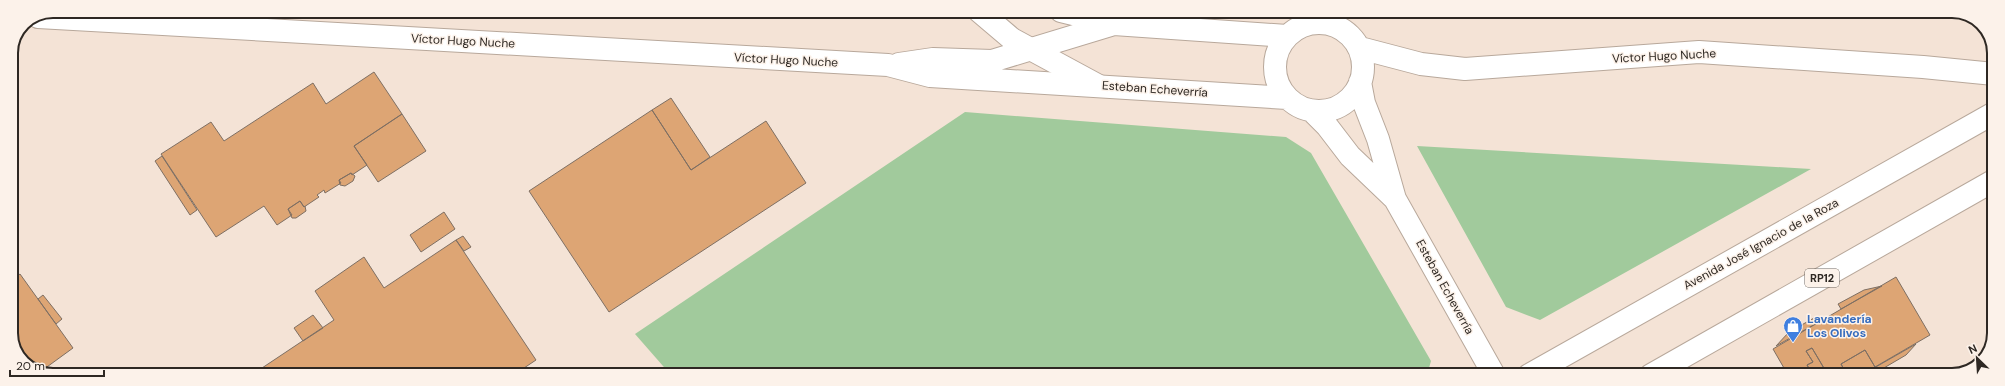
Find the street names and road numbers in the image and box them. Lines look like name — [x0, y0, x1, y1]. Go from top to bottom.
street label: Víctor Hugo Nuche — [411, 30, 516, 52]
street label: Víctor Hugo Nuche — [1612, 45, 1717, 67]
street label: Víctor Hugo Nuche — [734, 49, 839, 71]
street label: Esteban Echeverría — [1102, 77, 1208, 101]
street label: Avenida José Ignacio de la Roza — [1681, 195, 1841, 293]
street label: Esteban Echeverría — [1412, 237, 1478, 337]
road number: RP12 — [1805, 269, 1839, 287]

